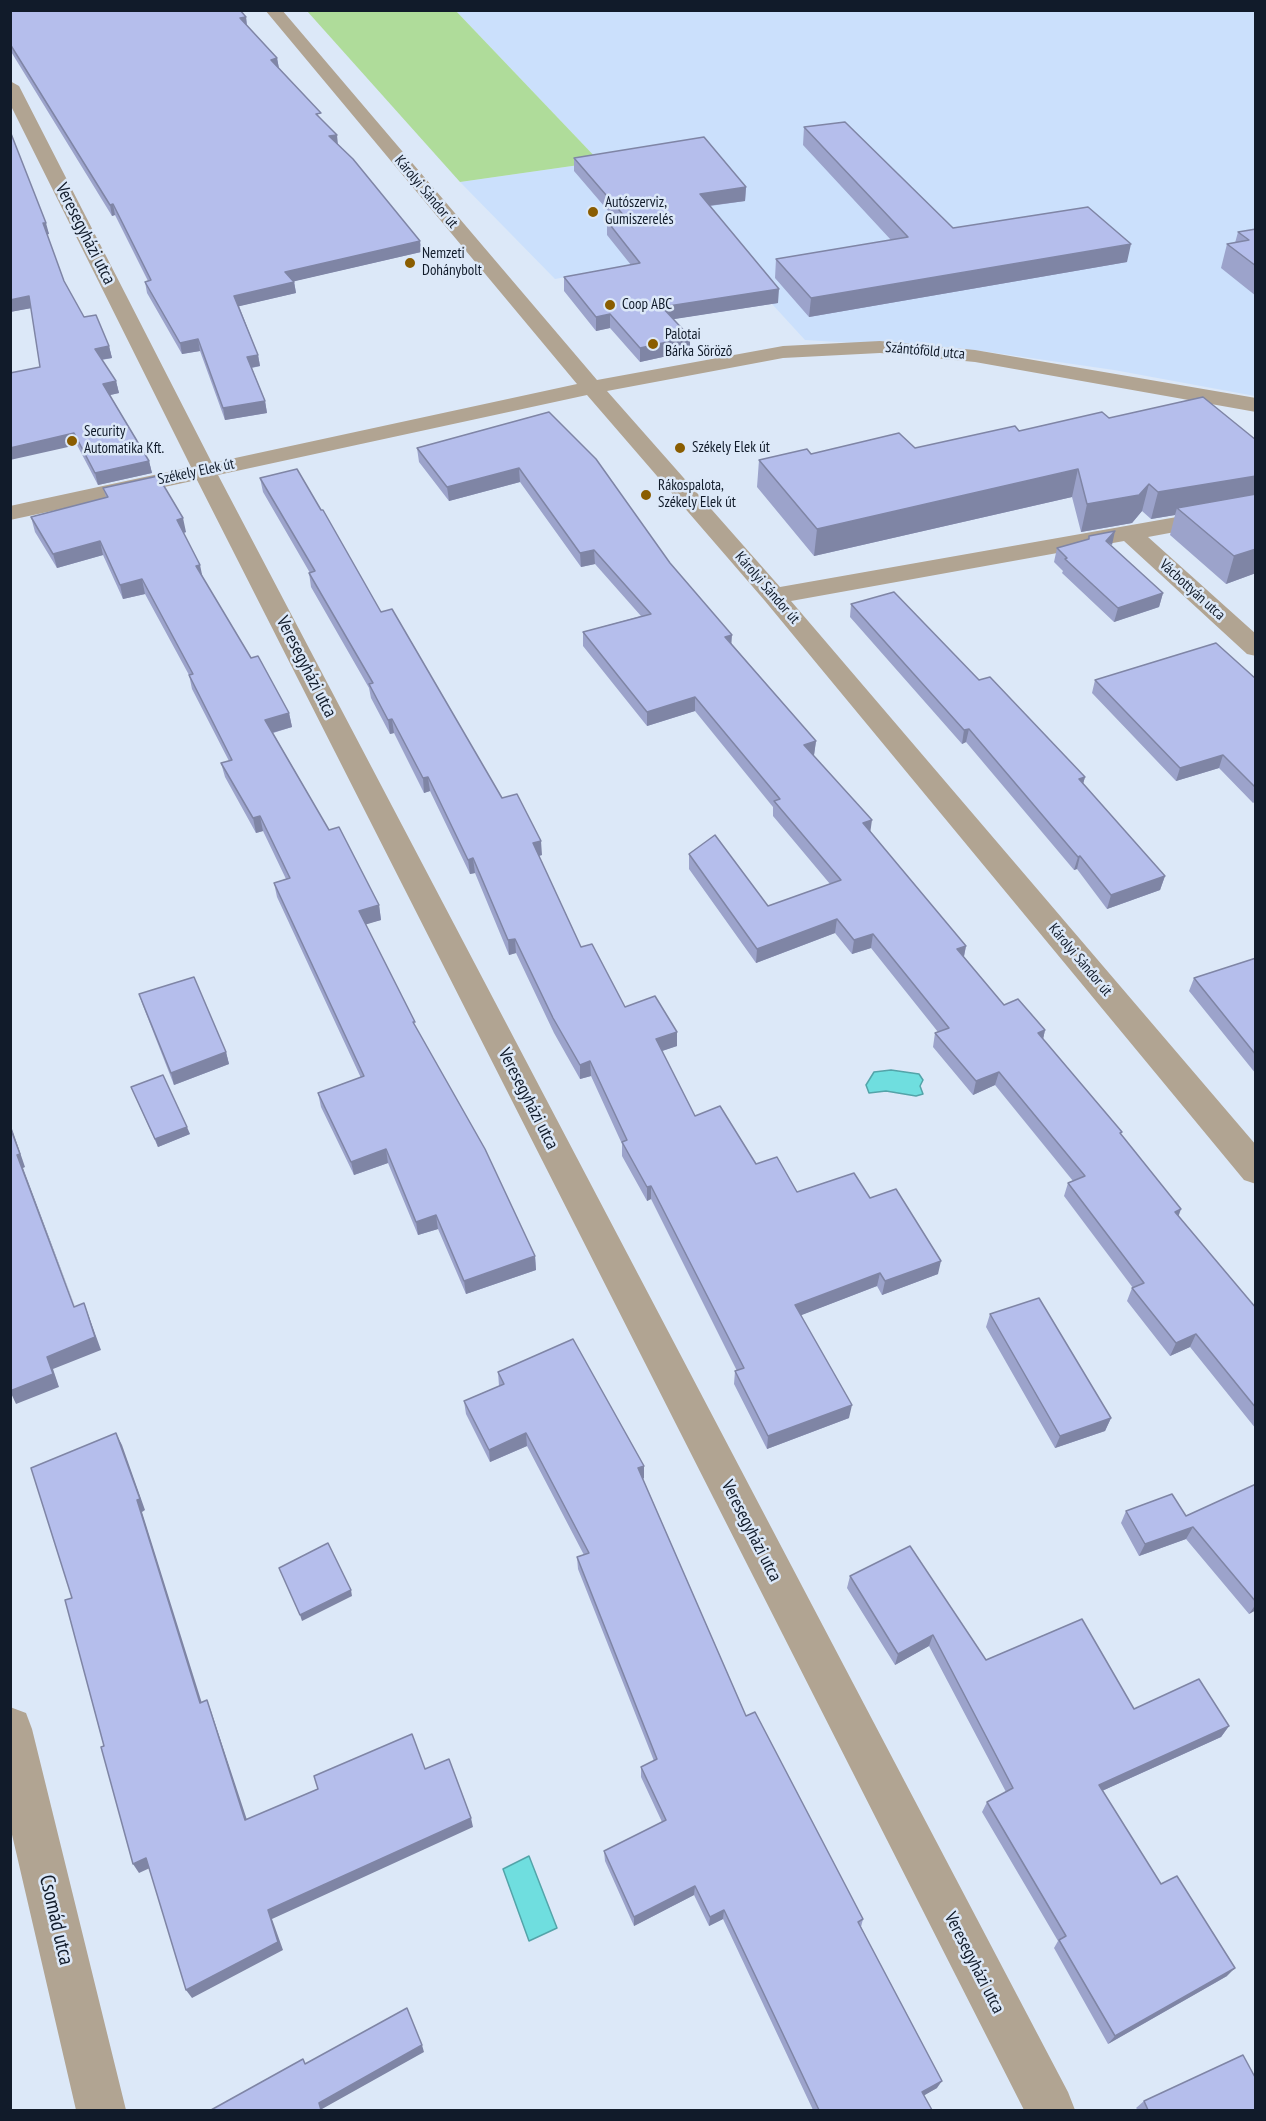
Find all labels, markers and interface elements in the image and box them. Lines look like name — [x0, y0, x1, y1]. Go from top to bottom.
street label: Károlyi Sándor út — [390, 152, 462, 232]
street label: Veresegyházi utca — [50, 180, 120, 288]
place label: Autószerviz, Gumiszerelés — [605, 194, 673, 229]
marker: Autószerviz, Gumiszerelés — [586, 205, 600, 219]
place label: Nemzeti Dohánybolt — [422, 245, 482, 280]
marker: Nemzeti Dohánybolt — [403, 256, 417, 270]
place label: Coop ABC — [622, 296, 672, 314]
marker: Coop ABC — [603, 298, 617, 312]
place label: Palotai Bárka Söröző — [665, 326, 732, 361]
marker: Palotai Bárka Söröző — [646, 337, 660, 351]
street label: Szántóföld utca — [884, 339, 966, 363]
place label: Security Automatika Kft. — [84, 423, 164, 458]
marker: Security Automatika Kft. — [65, 434, 79, 448]
place label: Székely Elek út — [692, 439, 770, 457]
marker: Székely Elek út — [673, 441, 687, 455]
street label: Székely Elek út — [156, 455, 236, 489]
place label: Rákospalota, Székely Elek út — [658, 477, 736, 512]
marker: Rákospalota, Székely Elek út — [639, 488, 653, 502]
street label: Károlyi Sándor út — [731, 548, 803, 628]
street label: Vácbottyán utca — [1155, 556, 1229, 624]
street label: Veresegyházi utca — [271, 613, 341, 721]
street label: Károlyi Sándor út — [1044, 920, 1116, 1000]
street label: Veresegyházi utca — [493, 1045, 563, 1153]
street label: Veresegyházi utca — [716, 1477, 786, 1585]
street label: Csomád utca — [33, 1872, 79, 1968]
street label: Veresegyházi utca — [939, 1909, 1009, 2017]

